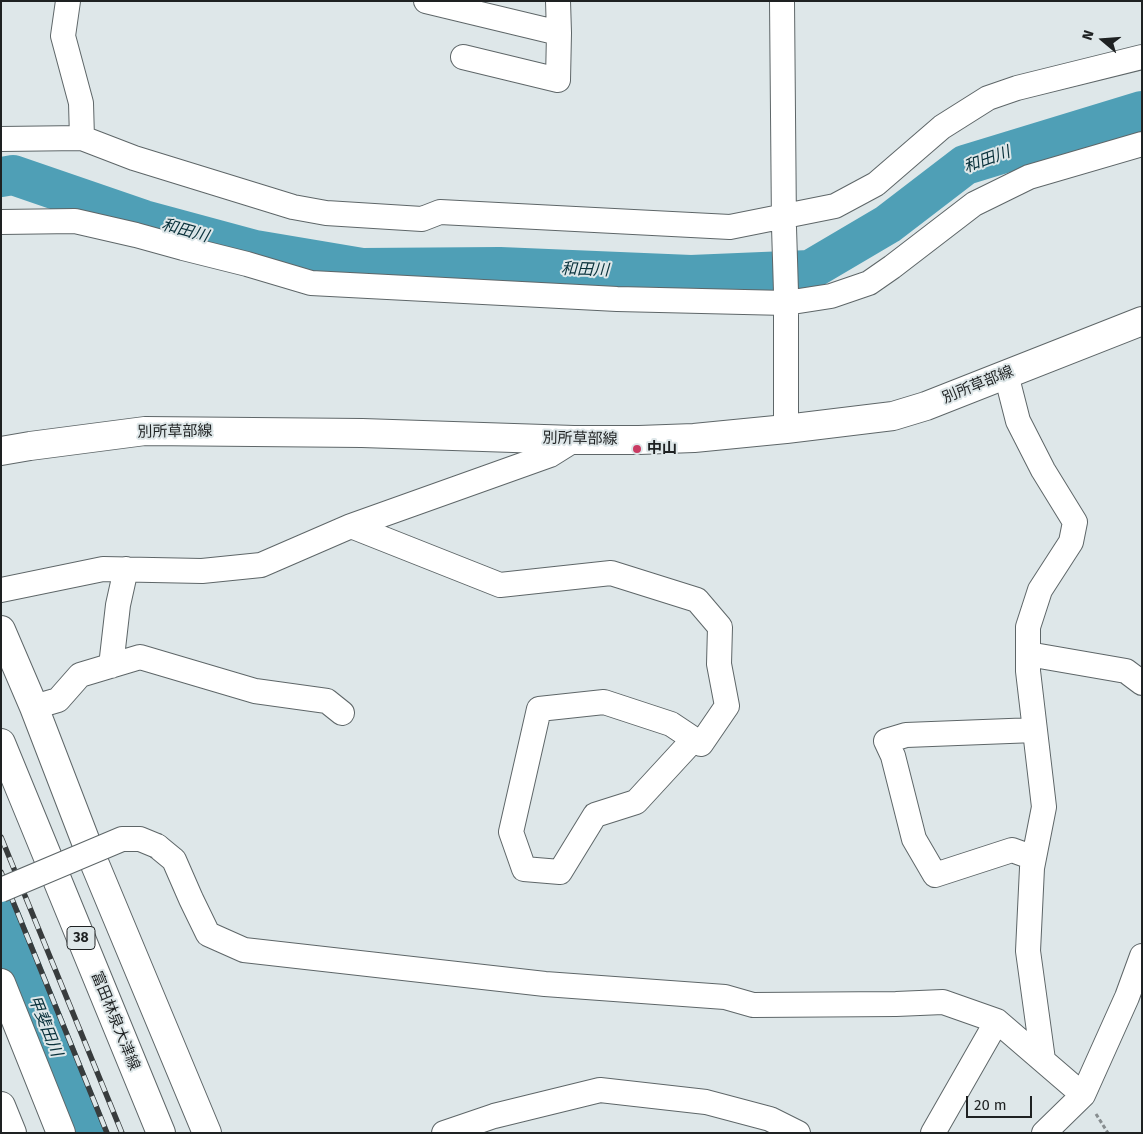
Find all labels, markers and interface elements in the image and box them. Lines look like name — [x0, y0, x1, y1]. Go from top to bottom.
north arrow — [1078, 15, 1128, 65]
text: N — [1079, 28, 1098, 42]
water label: 和田川 — [961, 143, 1013, 177]
water label: 和田川 — [159, 216, 211, 246]
water label: 和田川 — [561, 260, 609, 280]
street label: 別所草部線 — [940, 363, 1016, 407]
street label: 別所草部線 — [137, 422, 213, 442]
street label: 別所草部線 — [542, 429, 618, 449]
place label: 中山 — [647, 440, 677, 458]
marker: 中山 — [631, 443, 643, 455]
road number: 38 — [67, 926, 95, 950]
street label: 富田林泉大津線 — [87, 969, 143, 1073]
water label: 甲斐田川 — [24, 993, 66, 1059]
scale bar — [968, 1086, 1034, 1118]
text: 20 m — [974, 1096, 1007, 1114]

